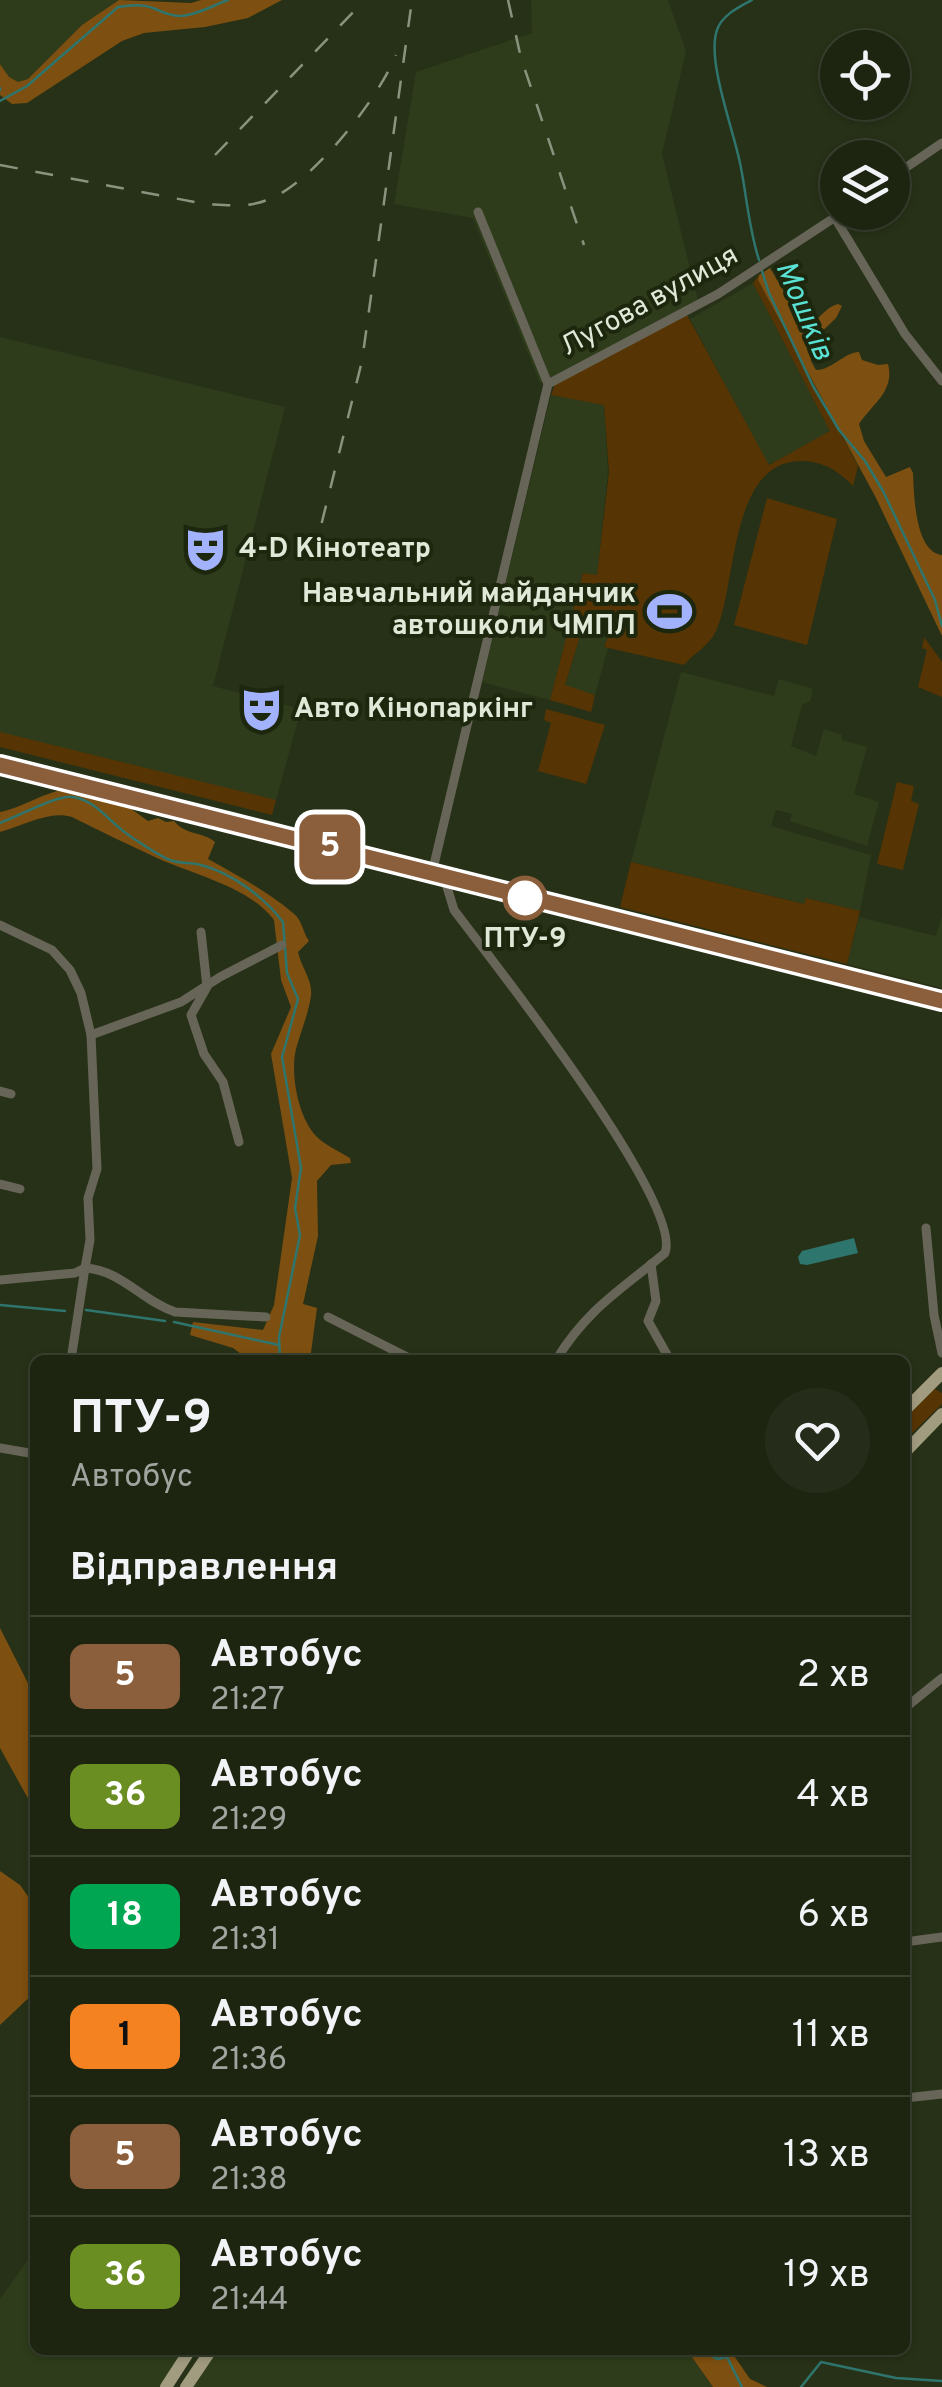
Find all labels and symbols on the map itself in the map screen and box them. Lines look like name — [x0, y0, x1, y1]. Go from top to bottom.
street label: Лугова вулиця — [555, 238, 745, 366]
water label: Мошків — [766, 256, 841, 367]
theatre icon: 4-D Кінотеатр — [182, 526, 230, 574]
place label: 4-D Кінотеатр — [239, 532, 431, 568]
place label: Навчальний майданчик автошколи ЧМПЛ — [302, 577, 636, 645]
sports icon: Навчальний майданчик автошколи ЧМПЛ — [645, 587, 693, 635]
theatre icon: Авто Кінопаркінг — [237, 686, 285, 734]
place label: Авто Кінопаркінг — [294, 692, 533, 728]
line badge: 5 — [298, 814, 362, 880]
marker: ПТУ-9 — [504, 877, 546, 919]
place label: ПТУ-9 — [484, 922, 566, 958]

